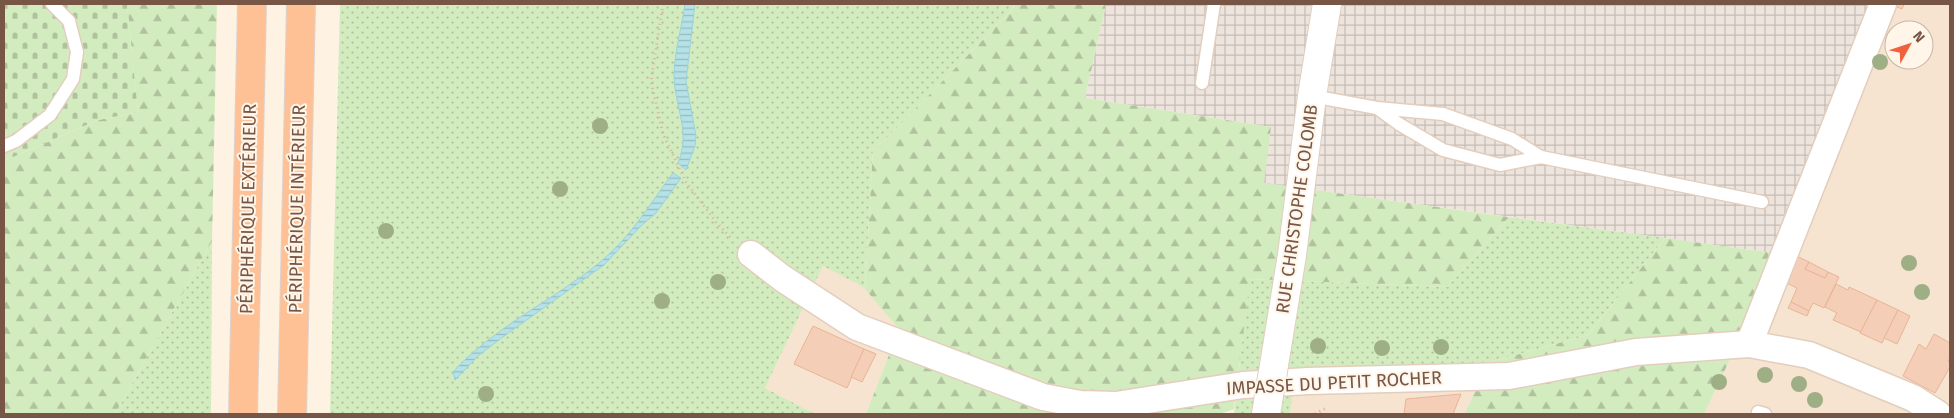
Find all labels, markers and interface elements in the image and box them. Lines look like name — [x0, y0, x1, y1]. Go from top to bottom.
north arrow — [1884, 20, 1934, 70]
text: N — [1909, 28, 1928, 46]
street label: PÉRIPHÉRIQUE EXTÉRIEUR — [234, 103, 261, 314]
street label: RUE CHRISTOPHE COLOMB — [1271, 103, 1323, 315]
street label: PÉRIPHÉRIQUE INTÉRIEUR — [283, 104, 310, 314]
street label: IMPASSE DU PETIT ROCHER — [1226, 366, 1442, 400]

